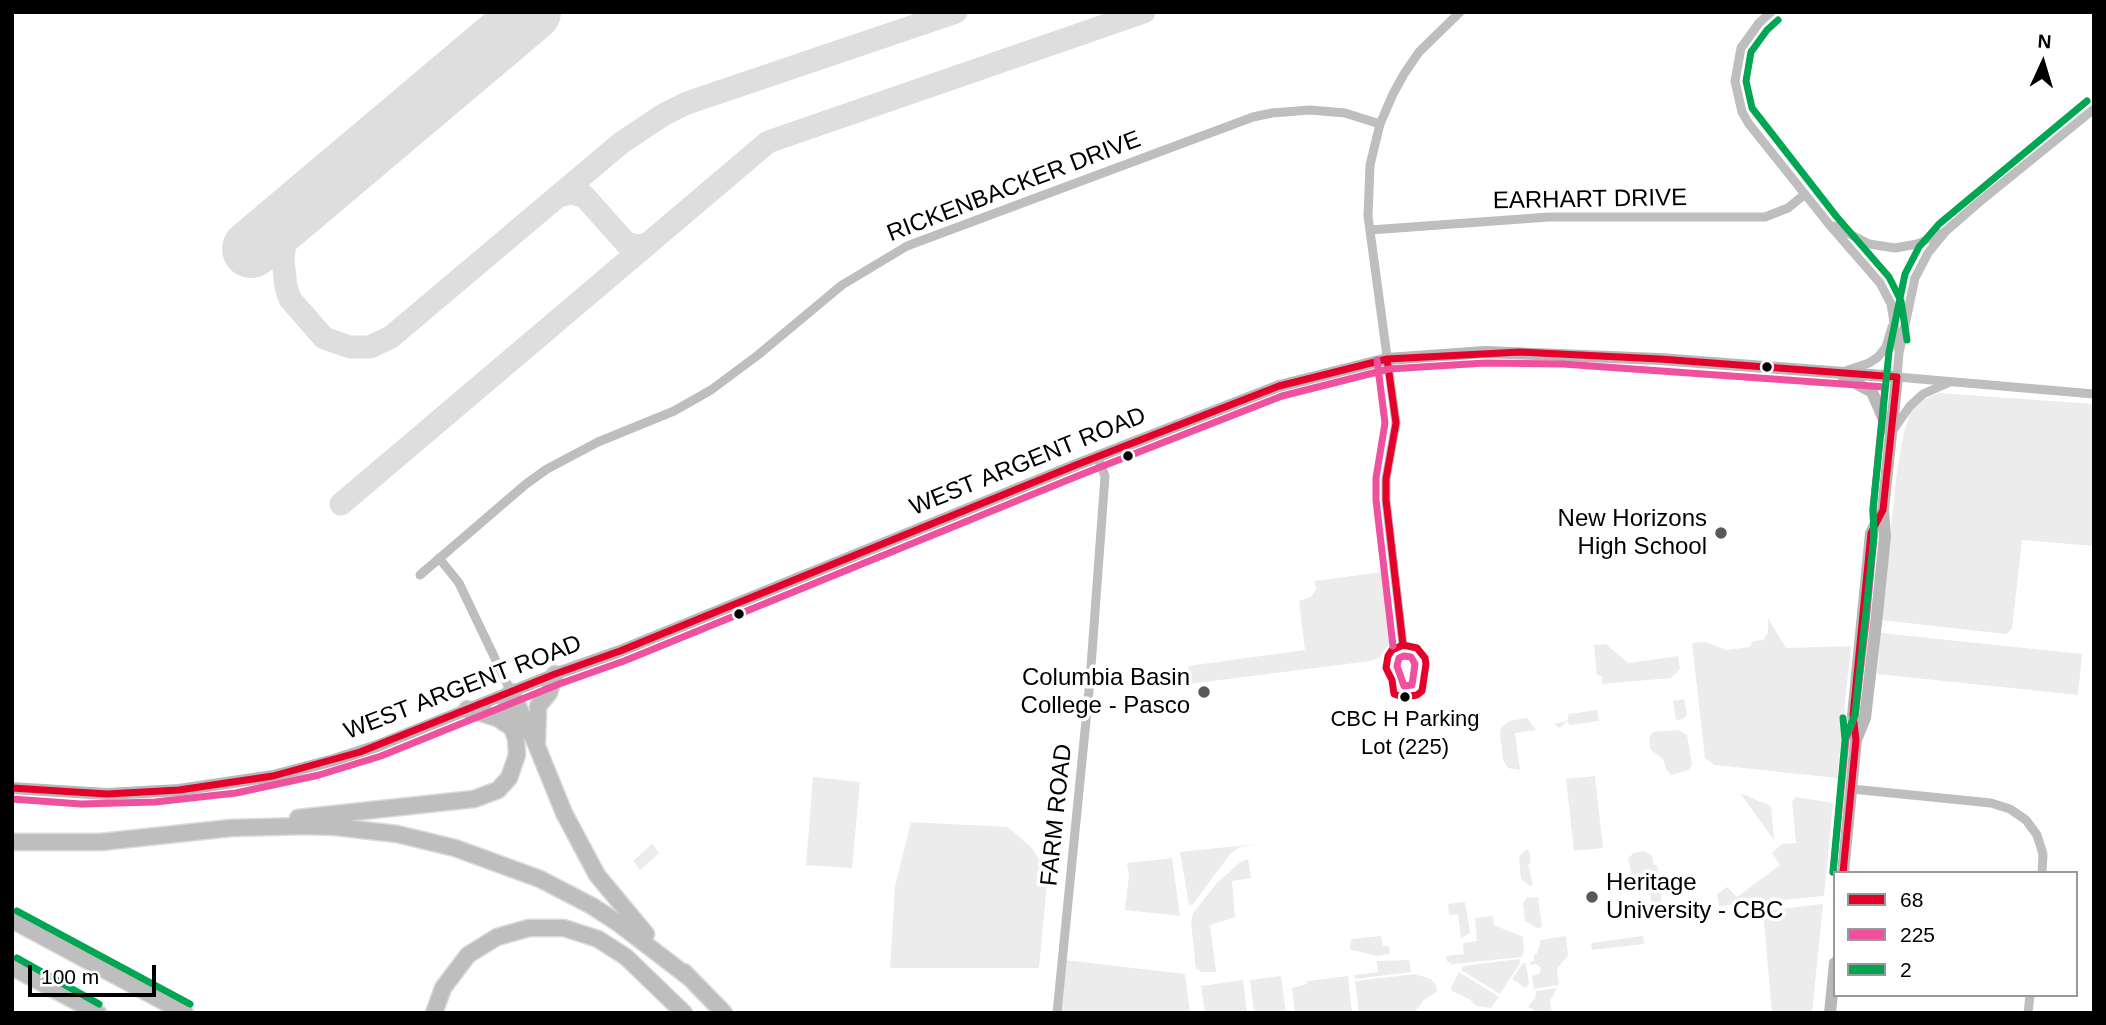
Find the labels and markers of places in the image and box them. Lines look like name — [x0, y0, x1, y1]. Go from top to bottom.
unlabelled marker — [1760, 360, 1774, 374]
unlabelled marker — [1121, 449, 1135, 463]
place label: New Horizons High School — [1558, 505, 1707, 561]
marker: New Horizons High School — [1713, 525, 1729, 541]
unlabelled marker — [732, 607, 746, 621]
place label: Columbia Basin College - Pasco — [1021, 664, 1190, 720]
marker: Columbia Basin College - Pasco — [1196, 684, 1212, 700]
marker: CBC H Parking Lot (225) — [1398, 690, 1412, 704]
place label: CBC H Parking Lot (225) — [1330, 707, 1480, 758]
place label: Heritage University - CBC — [1606, 869, 1783, 925]
marker: Heritage University - CBC — [1584, 889, 1600, 905]

